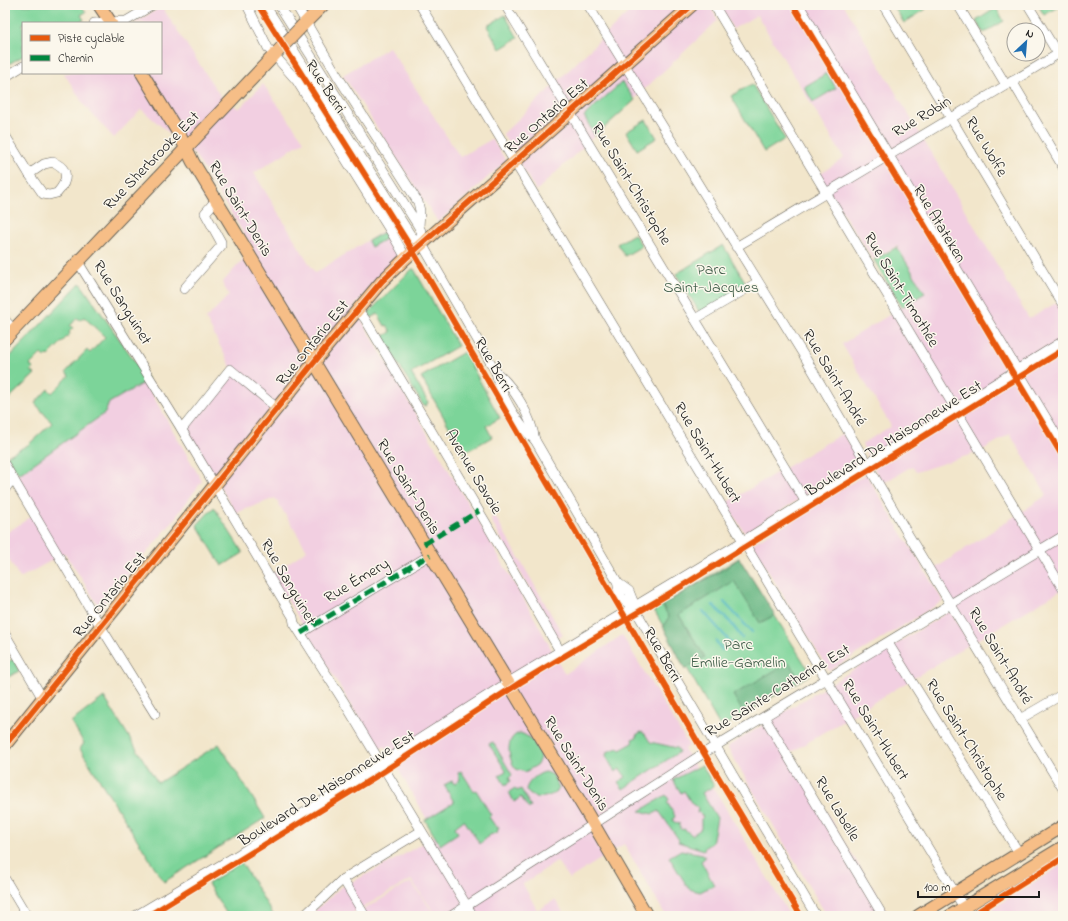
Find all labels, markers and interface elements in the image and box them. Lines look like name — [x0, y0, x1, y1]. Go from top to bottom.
legend — [22, 22, 162, 74]
north arrow — [1006, 22, 1046, 62]
text: N — [1023, 25, 1037, 43]
text: Piste cyclable — [58, 30, 125, 49]
text: Chemin — [58, 50, 93, 68]
street label: Rue Berri — [299, 55, 351, 119]
street label: Rue Ontario Est — [500, 72, 595, 159]
street label: Rue Robin — [888, 90, 956, 144]
street label: Rue Sherbrooke Est — [98, 105, 206, 216]
street label: Rue Wolfe — [959, 112, 1014, 182]
street label: Rue Saint-Christophe — [585, 118, 678, 251]
street label: Rue Saint-Denis — [202, 157, 278, 261]
street label: Rue Atateken — [906, 180, 972, 268]
street label: Rue Saint-Timothée — [857, 228, 945, 353]
street label: Rue Sanguinet — [87, 256, 158, 350]
park label: Parc Saint-Jacques — [663, 258, 759, 300]
street label: Rue Ontario Est — [271, 294, 356, 391]
street label: Rue Saint-André — [796, 325, 873, 432]
street label: Rue Berri — [468, 333, 518, 397]
street label: Boulevard De Maisonneuve Est — [800, 374, 988, 504]
street label: Rue Saint-Hubert — [667, 398, 747, 509]
street label: Avenue Savoie — [438, 425, 508, 520]
street label: Rue Saint-Denis — [370, 435, 446, 539]
street label: Rue Sanguinet — [254, 535, 323, 630]
street label: Rue Ontario Est — [68, 546, 153, 643]
street label: Rue Émery — [320, 552, 394, 610]
street label: Rue Saint-André — [962, 603, 1039, 710]
street label: Rue Berri — [637, 623, 687, 687]
park label: Parc Émilie-Gamelin — [690, 633, 786, 675]
street label: Rue Sainte-Catherine Est — [701, 638, 855, 744]
street label: Rue Saint-Hubert — [835, 675, 915, 786]
street label: Rue Saint-Christophe — [919, 675, 1014, 806]
street label: Rue Saint-Denis — [537, 712, 615, 816]
street label: Boulevard De Maisonneuve Est — [233, 724, 421, 854]
street label: Rue Labelle — [808, 772, 866, 847]
scale bar — [918, 873, 1039, 899]
text: 100 m — [924, 879, 951, 897]

